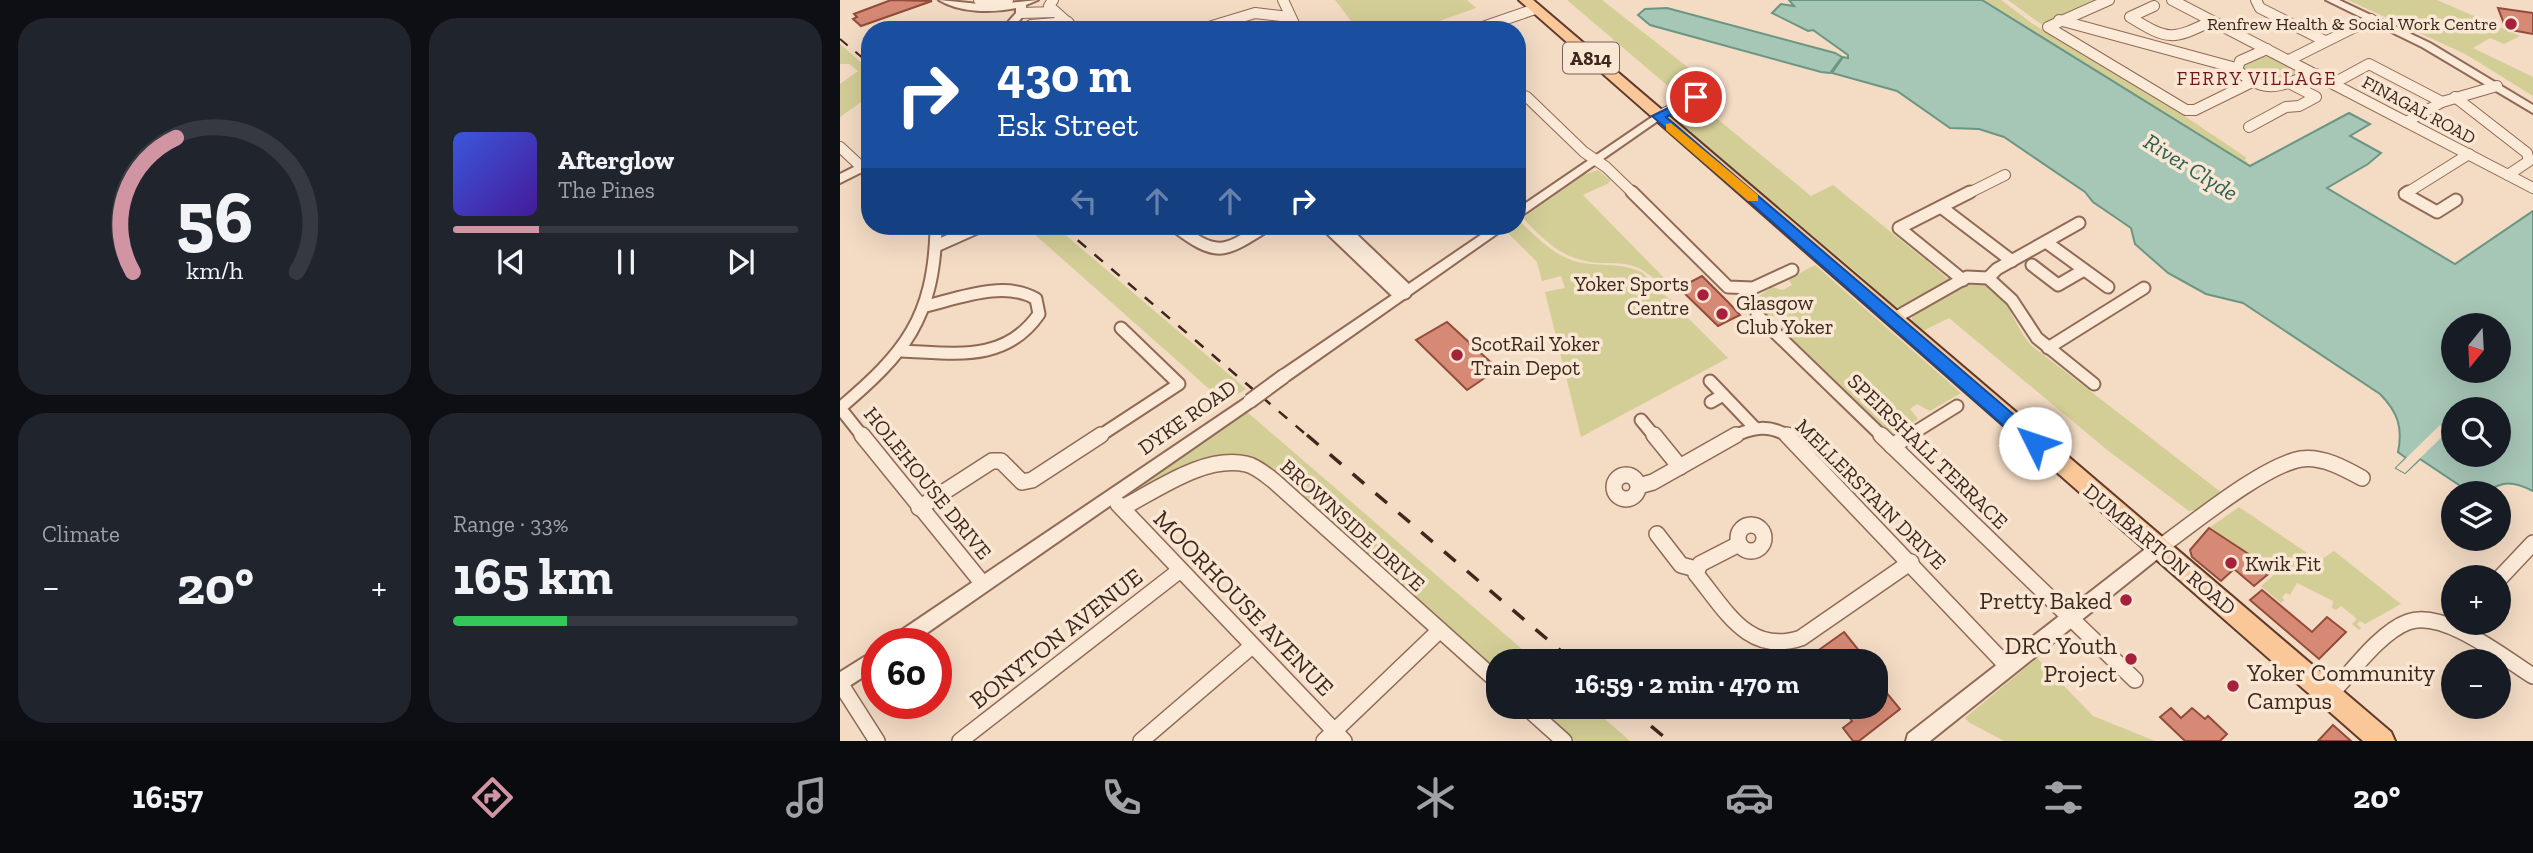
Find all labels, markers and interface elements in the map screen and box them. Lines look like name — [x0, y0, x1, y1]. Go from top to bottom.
place label: Renfrew Health & Social Work Centre — [2207, 13, 2497, 35]
marker: Renfrew Health & Social Work Centre — [2503, 16, 2519, 32]
road number: A814 — [1563, 43, 1619, 74]
text: 430 m — [997, 46, 1131, 105]
icon: right — [882, 49, 973, 140]
pin — [1666, 67, 1726, 127]
district label: FERRY VILLAGE — [2177, 67, 2337, 90]
street label: FINAGAL ROAD — [2359, 71, 2479, 149]
icon: arrive — [1677, 78, 1715, 116]
text: Esk Street — [997, 106, 1138, 144]
water label: River Clyde — [2139, 127, 2243, 207]
text: Afterglow — [558, 144, 674, 176]
text: 56 — [176, 174, 253, 262]
text: The Pines — [558, 176, 655, 204]
icon: left — [1065, 182, 1103, 220]
icon: ahead — [1138, 182, 1176, 220]
icon: ahead — [1211, 182, 1249, 220]
icon: right — [1284, 182, 1322, 220]
icon: previous — [492, 243, 530, 281]
icon: pause — [607, 243, 645, 281]
icon: next — [722, 243, 760, 281]
text: km/h — [186, 255, 243, 285]
place label: Yoker Sports Centre — [1573, 271, 1689, 320]
marker: Yoker Sports Centre — [1695, 287, 1711, 303]
place label: Glasgow Club Yoker — [1736, 290, 1833, 339]
marker: Glasgow Club Yoker — [1714, 306, 1730, 322]
north arrow — [2441, 313, 2511, 383]
map controls — [2441, 313, 2511, 719]
place label: ScotRail Yoker Train Depot — [1471, 331, 1600, 380]
marker: ScotRail Yoker Train Depot — [1449, 347, 1465, 363]
street label: SPEIRSHALL TERRACE — [1843, 368, 2013, 534]
street label: DYKE ROAD — [1133, 374, 1241, 460]
button: search — [2441, 397, 2511, 467]
street label: HOLEHOUSE DRIVE — [859, 402, 997, 564]
position arrow — [1998, 406, 2072, 480]
street label: MELLERSTAIN DRIVE — [1790, 413, 1952, 575]
street label: BROWNSIDE DRIVE — [1276, 454, 1430, 596]
street label: DUMBARTON ROAD — [2079, 478, 2241, 620]
button: layers — [2441, 481, 2511, 551]
street label: MOORHOUSE AVENUE — [1148, 504, 1340, 702]
text: Range · 33% — [453, 510, 569, 538]
text: Climate — [42, 520, 120, 548]
text: 165 km — [453, 545, 613, 607]
place label: Kwik Fit — [2245, 551, 2321, 576]
text: 20° — [177, 555, 254, 617]
marker: Kwik Fit — [2223, 555, 2239, 571]
street label: BONYTON AVENUE — [964, 562, 1148, 714]
text: − — [42, 564, 60, 610]
text: + — [371, 564, 387, 610]
button: + — [2441, 565, 2511, 635]
place label: Pretty Baked — [1979, 586, 2112, 615]
marker: Pretty Baked — [2118, 592, 2134, 608]
speed limit sign: 60 — [861, 628, 952, 719]
place label: DRC Youth Project — [2005, 631, 2118, 688]
button: − — [2441, 649, 2511, 719]
marker: DRC Youth Project — [2123, 651, 2139, 667]
place label: Yoker Community Campus — [2246, 658, 2436, 715]
text: 16:59 · 2 min · 470 m — [1575, 668, 1799, 700]
marker: Yoker Community Campus — [2225, 678, 2241, 694]
icon: directions — [468, 773, 517, 822]
icon: music — [782, 773, 831, 822]
icon: phone — [1097, 773, 1146, 822]
icon: climate — [1411, 773, 1460, 822]
icon: car — [1725, 773, 1774, 822]
icon: filters — [2039, 773, 2088, 822]
text: 16:57 — [133, 778, 203, 816]
text: 20° — [2353, 778, 2400, 816]

